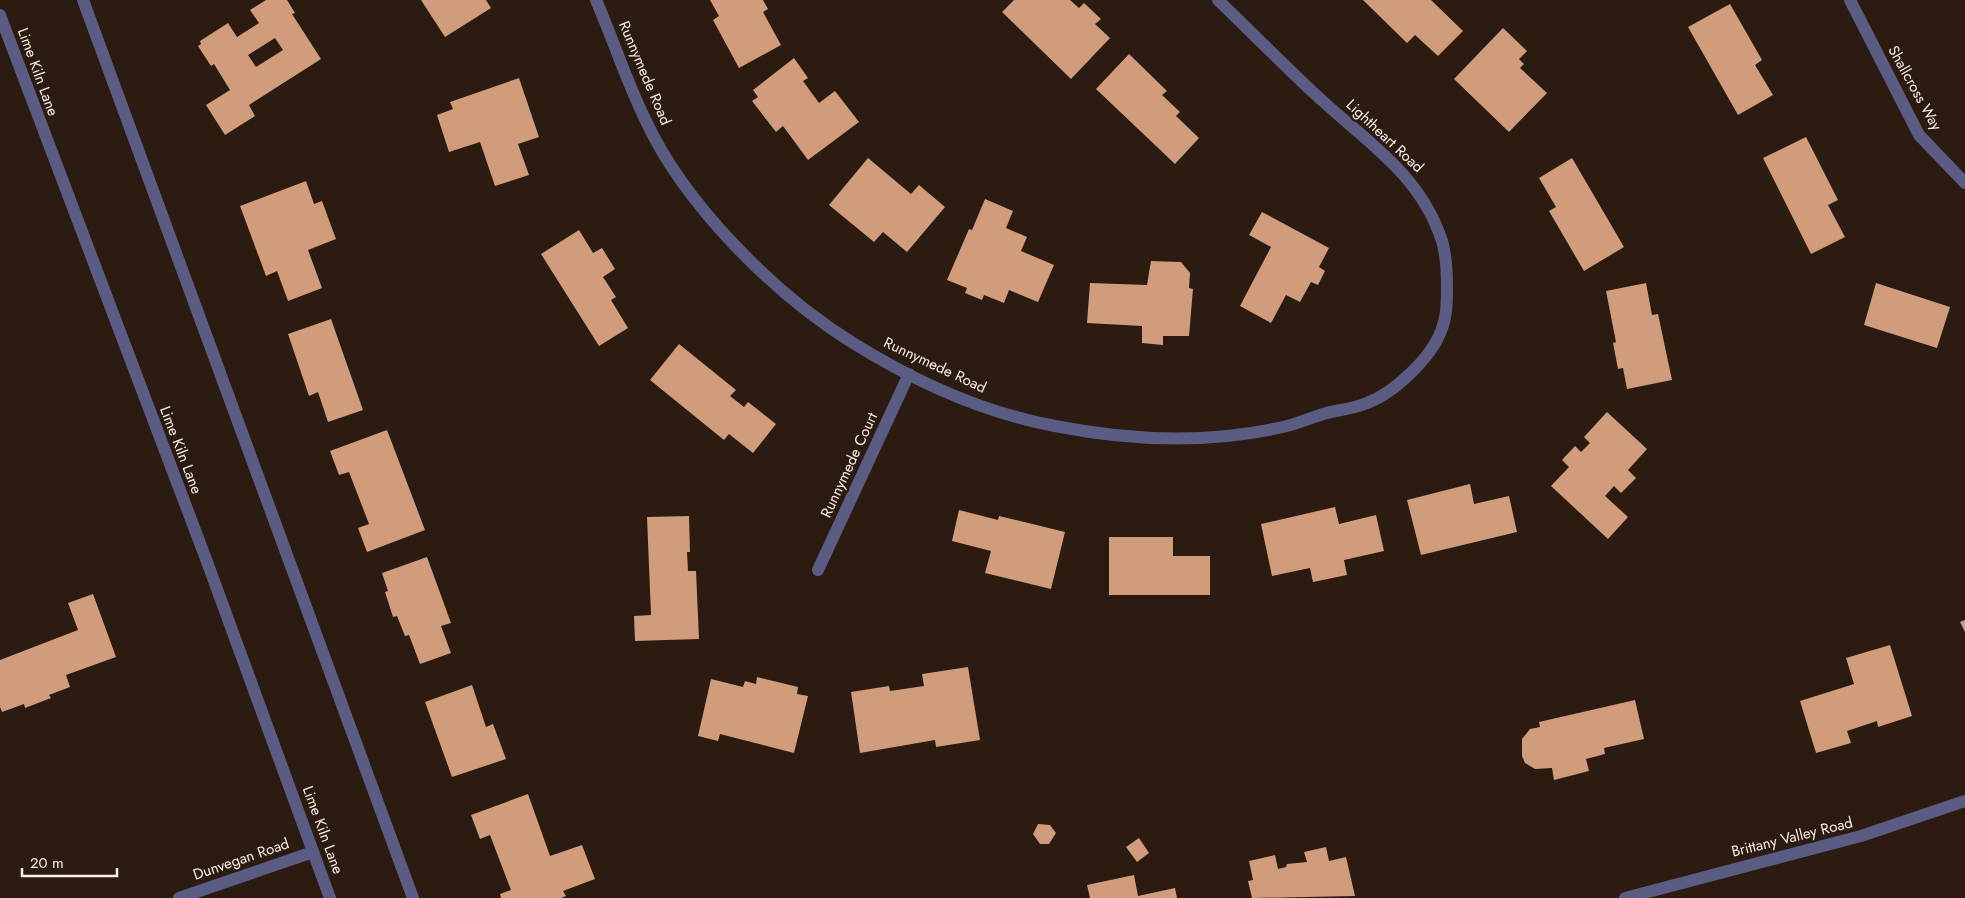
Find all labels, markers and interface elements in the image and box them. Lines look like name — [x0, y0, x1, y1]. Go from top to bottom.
street label: Runnymede Road — [613, 18, 677, 128]
street label: Lime Kiln Lane — [12, 25, 64, 119]
street label: Shallcross Way — [1883, 41, 1948, 135]
street label: Lightheart Road — [1341, 94, 1429, 178]
street label: Runnymede Road — [880, 332, 990, 398]
street label: Lime Kiln Lane — [154, 403, 208, 497]
street label: Runnymede Court — [815, 408, 883, 521]
street label: Lime Kiln Lane — [297, 783, 349, 877]
street label: Brittany Valley Road — [1729, 811, 1855, 863]
street label: Dunvegan Road — [190, 832, 292, 886]
scale bar — [22, 846, 118, 878]
text: 20 m — [30, 852, 64, 874]

